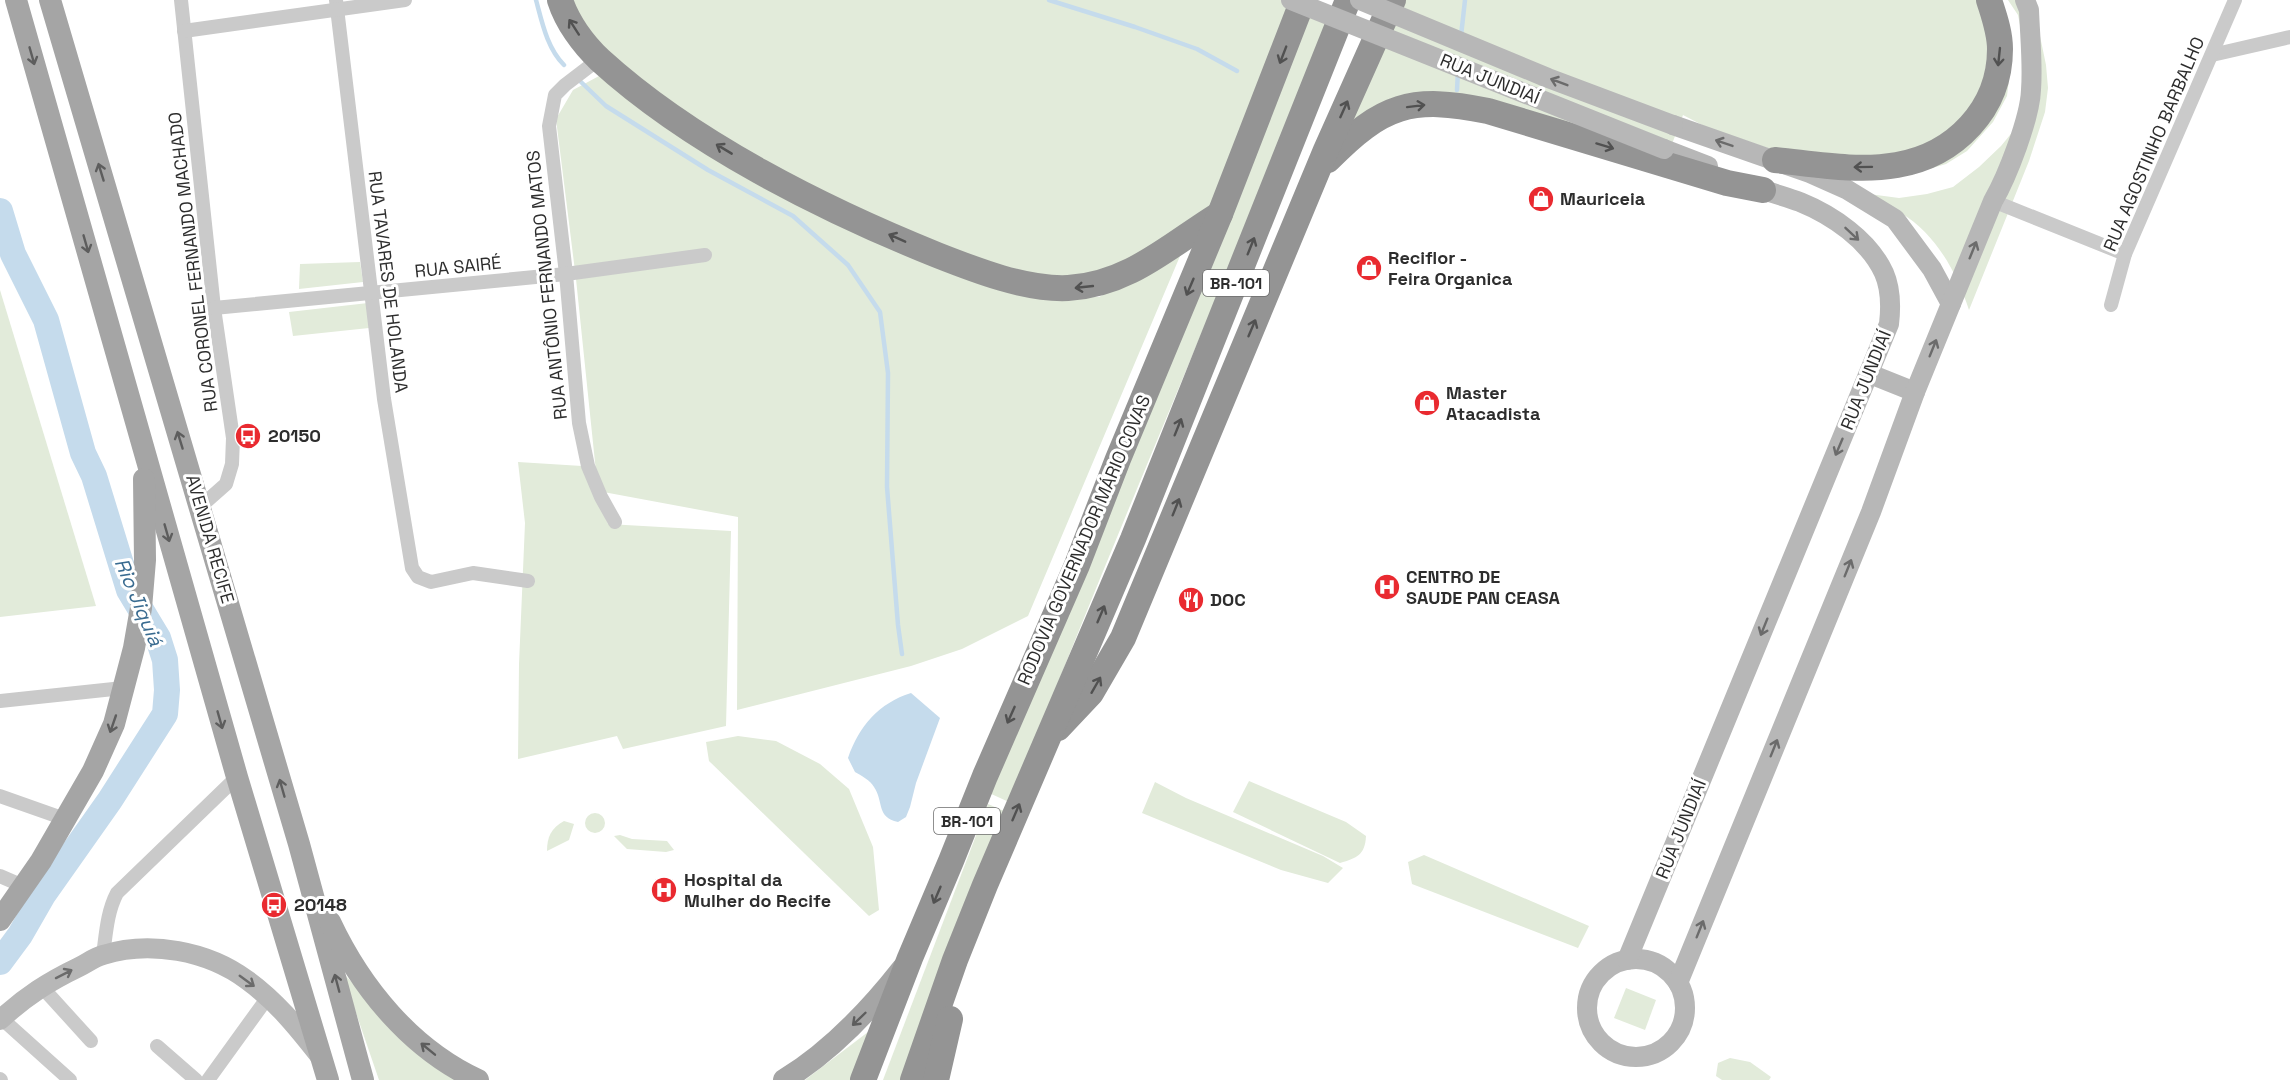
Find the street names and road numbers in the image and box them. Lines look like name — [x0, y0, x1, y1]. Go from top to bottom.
street label: RUA AGOSTINHO BARBALHO — [2098, 33, 2209, 255]
street label: RUA JUNDIAÍ — [1437, 48, 1544, 109]
street label: RUA CORONEL FERNANDO MACHADO — [163, 111, 222, 414]
street label: RUA ANTÔNIO FERNANDO MATOS — [521, 149, 572, 421]
street label: RUA TAVARES DE HOLANDA — [363, 170, 414, 394]
street label: RUA SAIRÉ — [413, 251, 502, 282]
road number: BR-101 — [1203, 270, 1269, 296]
street label: RUA JUNDIAÍ — [1835, 326, 1896, 433]
street label: RODOVIA GOVERNADOR MÁRIO COVAS — [1012, 391, 1155, 688]
street label: AVENIDA RECIFE — [181, 472, 240, 606]
street label: RUA JUNDIAÍ — [1650, 775, 1711, 882]
road number: BR-101 — [934, 808, 1000, 834]

